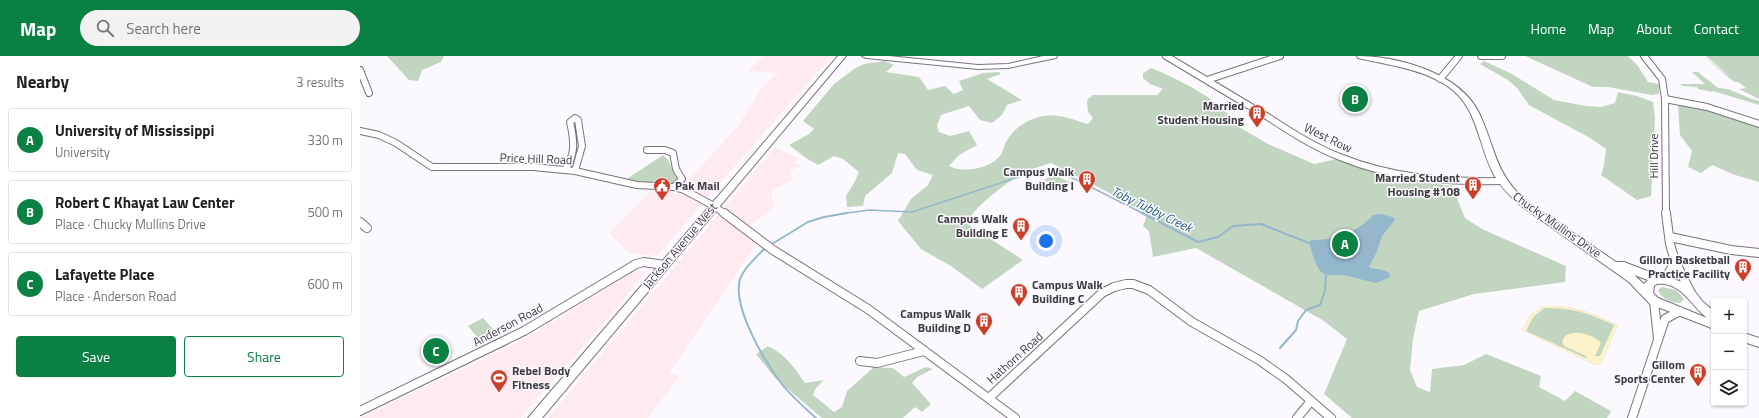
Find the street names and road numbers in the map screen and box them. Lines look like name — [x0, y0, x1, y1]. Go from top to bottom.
street label: West Row — [1301, 118, 1356, 157]
street label: Hill Drive — [1644, 133, 1663, 179]
street label: Price Hill Road — [499, 148, 573, 169]
street label: Chucky Mullins Drive — [1509, 187, 1605, 262]
street label: Jackson Avenue West — [638, 198, 722, 293]
street label: Anderson Road — [469, 298, 546, 351]
street label: Hathorn Road — [982, 327, 1047, 388]

